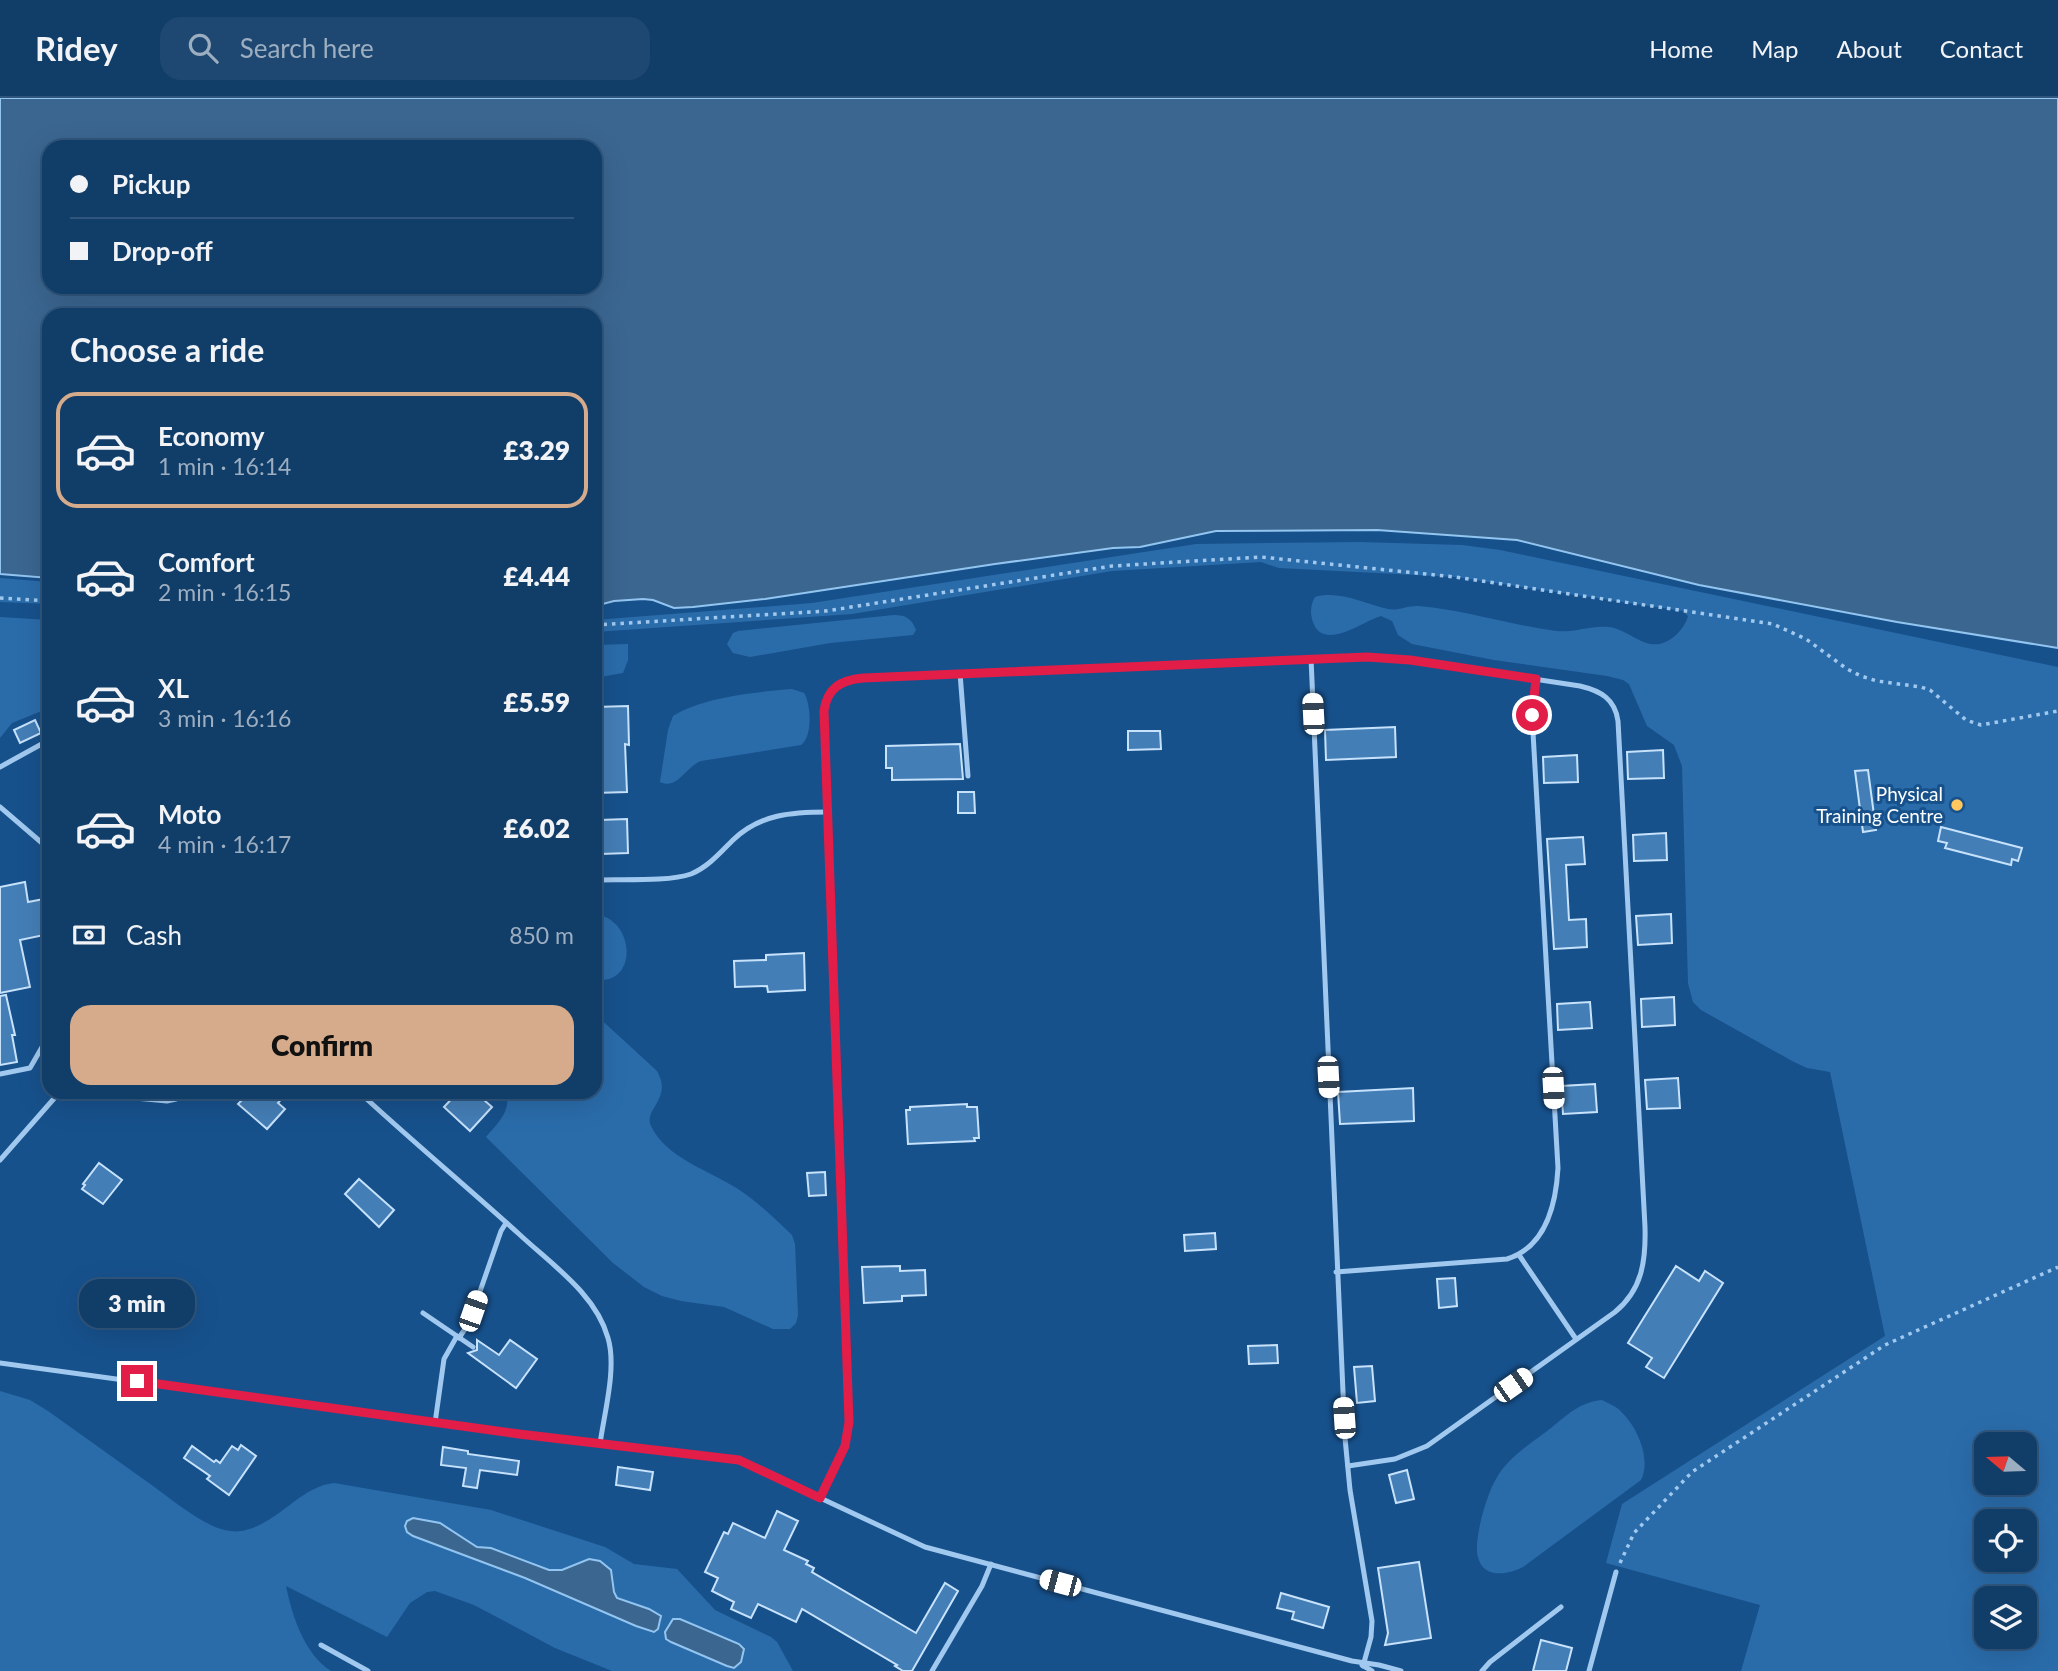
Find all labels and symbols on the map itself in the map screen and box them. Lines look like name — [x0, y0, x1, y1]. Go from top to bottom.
car — [1302, 692, 1325, 736]
route start — [1516, 699, 1548, 731]
place label: Physical Training Centre — [1816, 782, 1943, 827]
marker: Physical Training Centre — [1949, 797, 1965, 813]
car — [1317, 1055, 1340, 1099]
car — [1542, 1066, 1565, 1110]
callout: 3 min — [79, 1280, 195, 1328]
car — [457, 1288, 490, 1334]
car — [1490, 1364, 1537, 1406]
route end — [121, 1365, 153, 1397]
car — [1333, 1396, 1356, 1440]
north arrow — [1974, 1432, 2037, 1494]
car — [1037, 1567, 1084, 1599]

